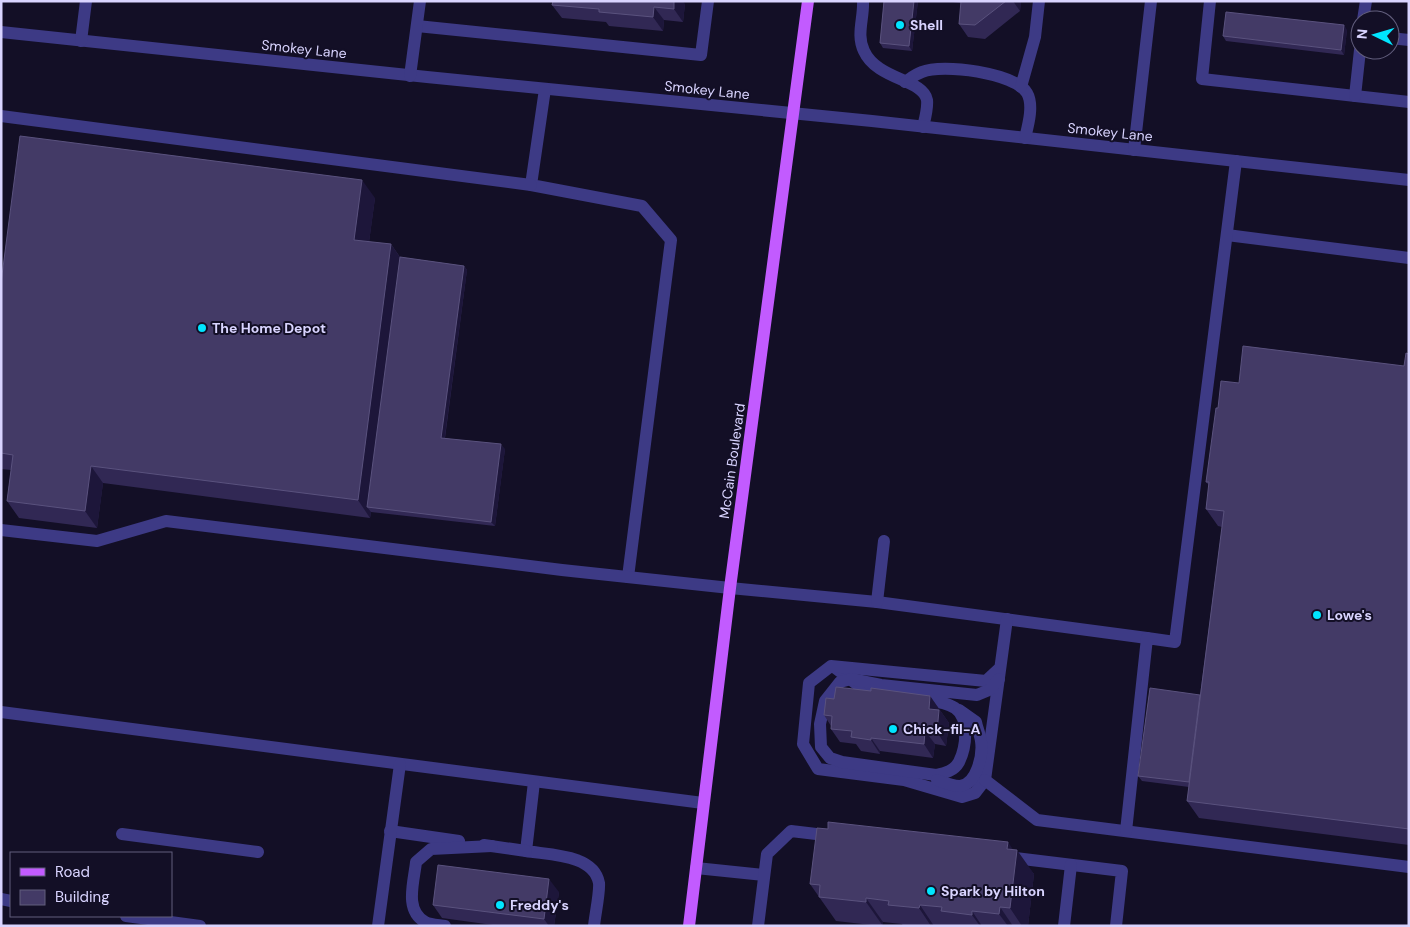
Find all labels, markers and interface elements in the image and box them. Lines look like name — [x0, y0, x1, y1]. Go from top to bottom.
north arrow — [1350, 10, 1400, 60]
place label: Shell — [910, 16, 943, 34]
marker: Shell — [894, 19, 906, 31]
text: N — [1353, 28, 1371, 40]
street label: Smokey Lane — [260, 36, 348, 62]
street label: Smokey Lane — [663, 77, 751, 103]
street label: Smokey Lane — [1066, 119, 1154, 145]
place label: The Home Depot — [212, 319, 326, 337]
marker: The Home Depot — [196, 322, 208, 334]
street label: McCain Boulevard — [715, 402, 749, 520]
place label: Lowe's — [1327, 606, 1372, 624]
marker: Lowe's — [1311, 609, 1323, 621]
place label: Chick-fil-A — [903, 720, 980, 738]
marker: Chick-fil-A — [887, 723, 899, 735]
legend — [10, 852, 172, 917]
text: Road — [55, 862, 90, 882]
place label: Spark by Hilton — [941, 882, 1045, 900]
marker: Spark by Hilton — [925, 885, 937, 897]
text: Building — [55, 887, 110, 907]
place label: Freddy's — [510, 896, 569, 914]
marker: Freddy's — [494, 899, 506, 911]

